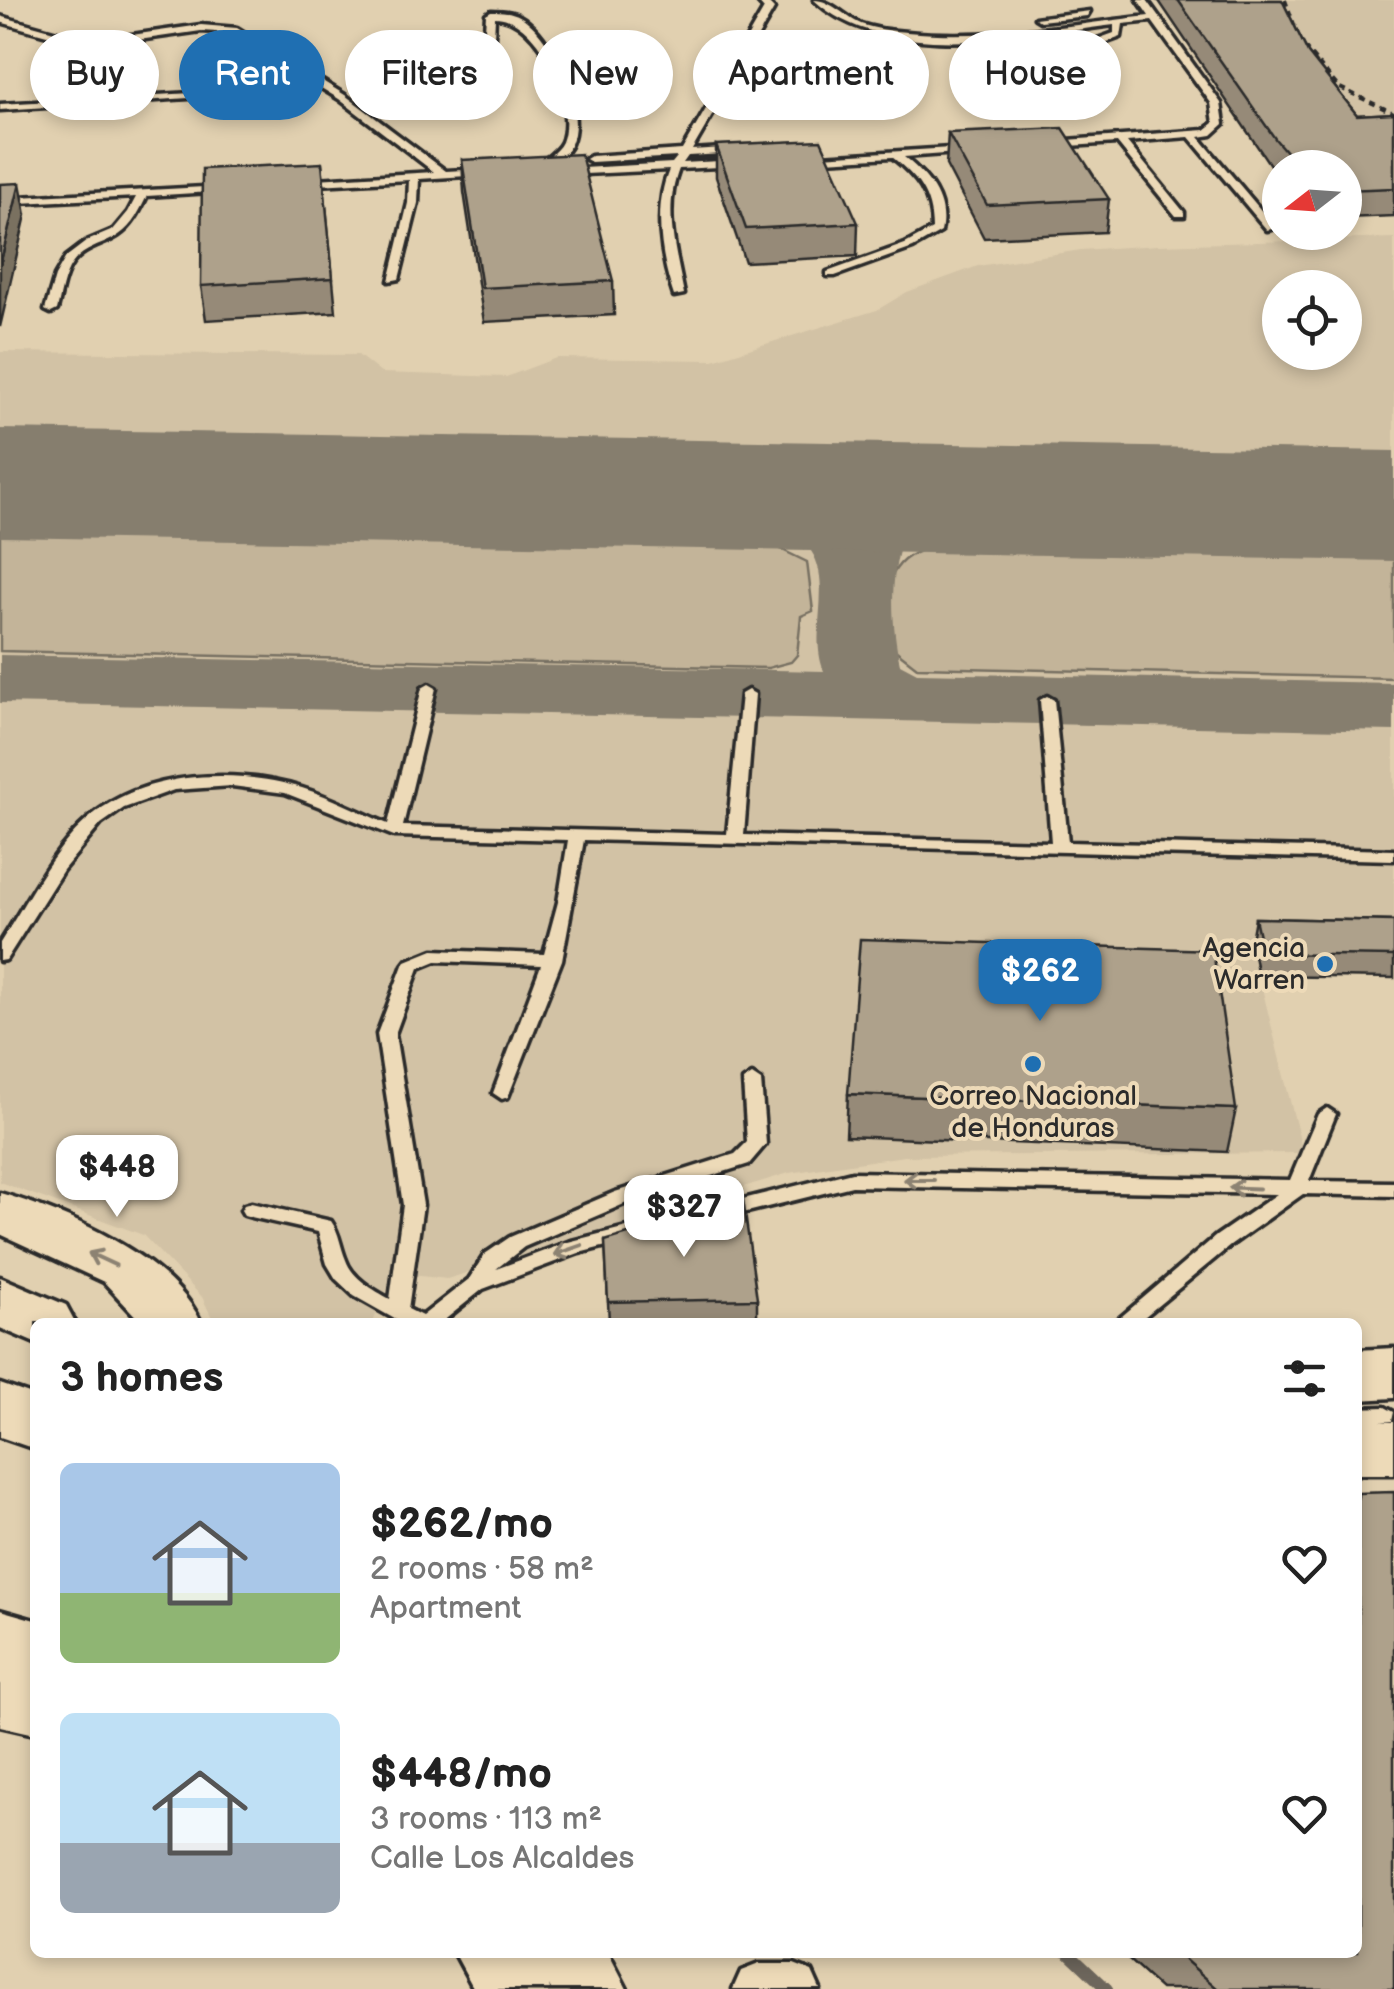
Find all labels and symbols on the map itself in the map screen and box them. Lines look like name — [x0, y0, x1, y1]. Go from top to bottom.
north arrow — [1262, 150, 1362, 250]
place label: Agencia Warren — [1203, 932, 1305, 997]
pin: $262 — [981, 939, 1099, 1024]
marker: Agencia Warren — [1314, 953, 1336, 975]
marker: Correo Nacional de Honduras — [1022, 1053, 1044, 1075]
place label: Correo Nacional de Honduras — [929, 1080, 1137, 1145]
pin: $448 — [58, 1135, 176, 1220]
one-way arrow — [904, 1170, 936, 1190]
pin: $327 — [625, 1175, 743, 1260]
one-way arrow — [1229, 1178, 1261, 1197]
one-way arrow — [553, 1243, 584, 1261]
one-way arrow — [88, 1248, 118, 1267]

